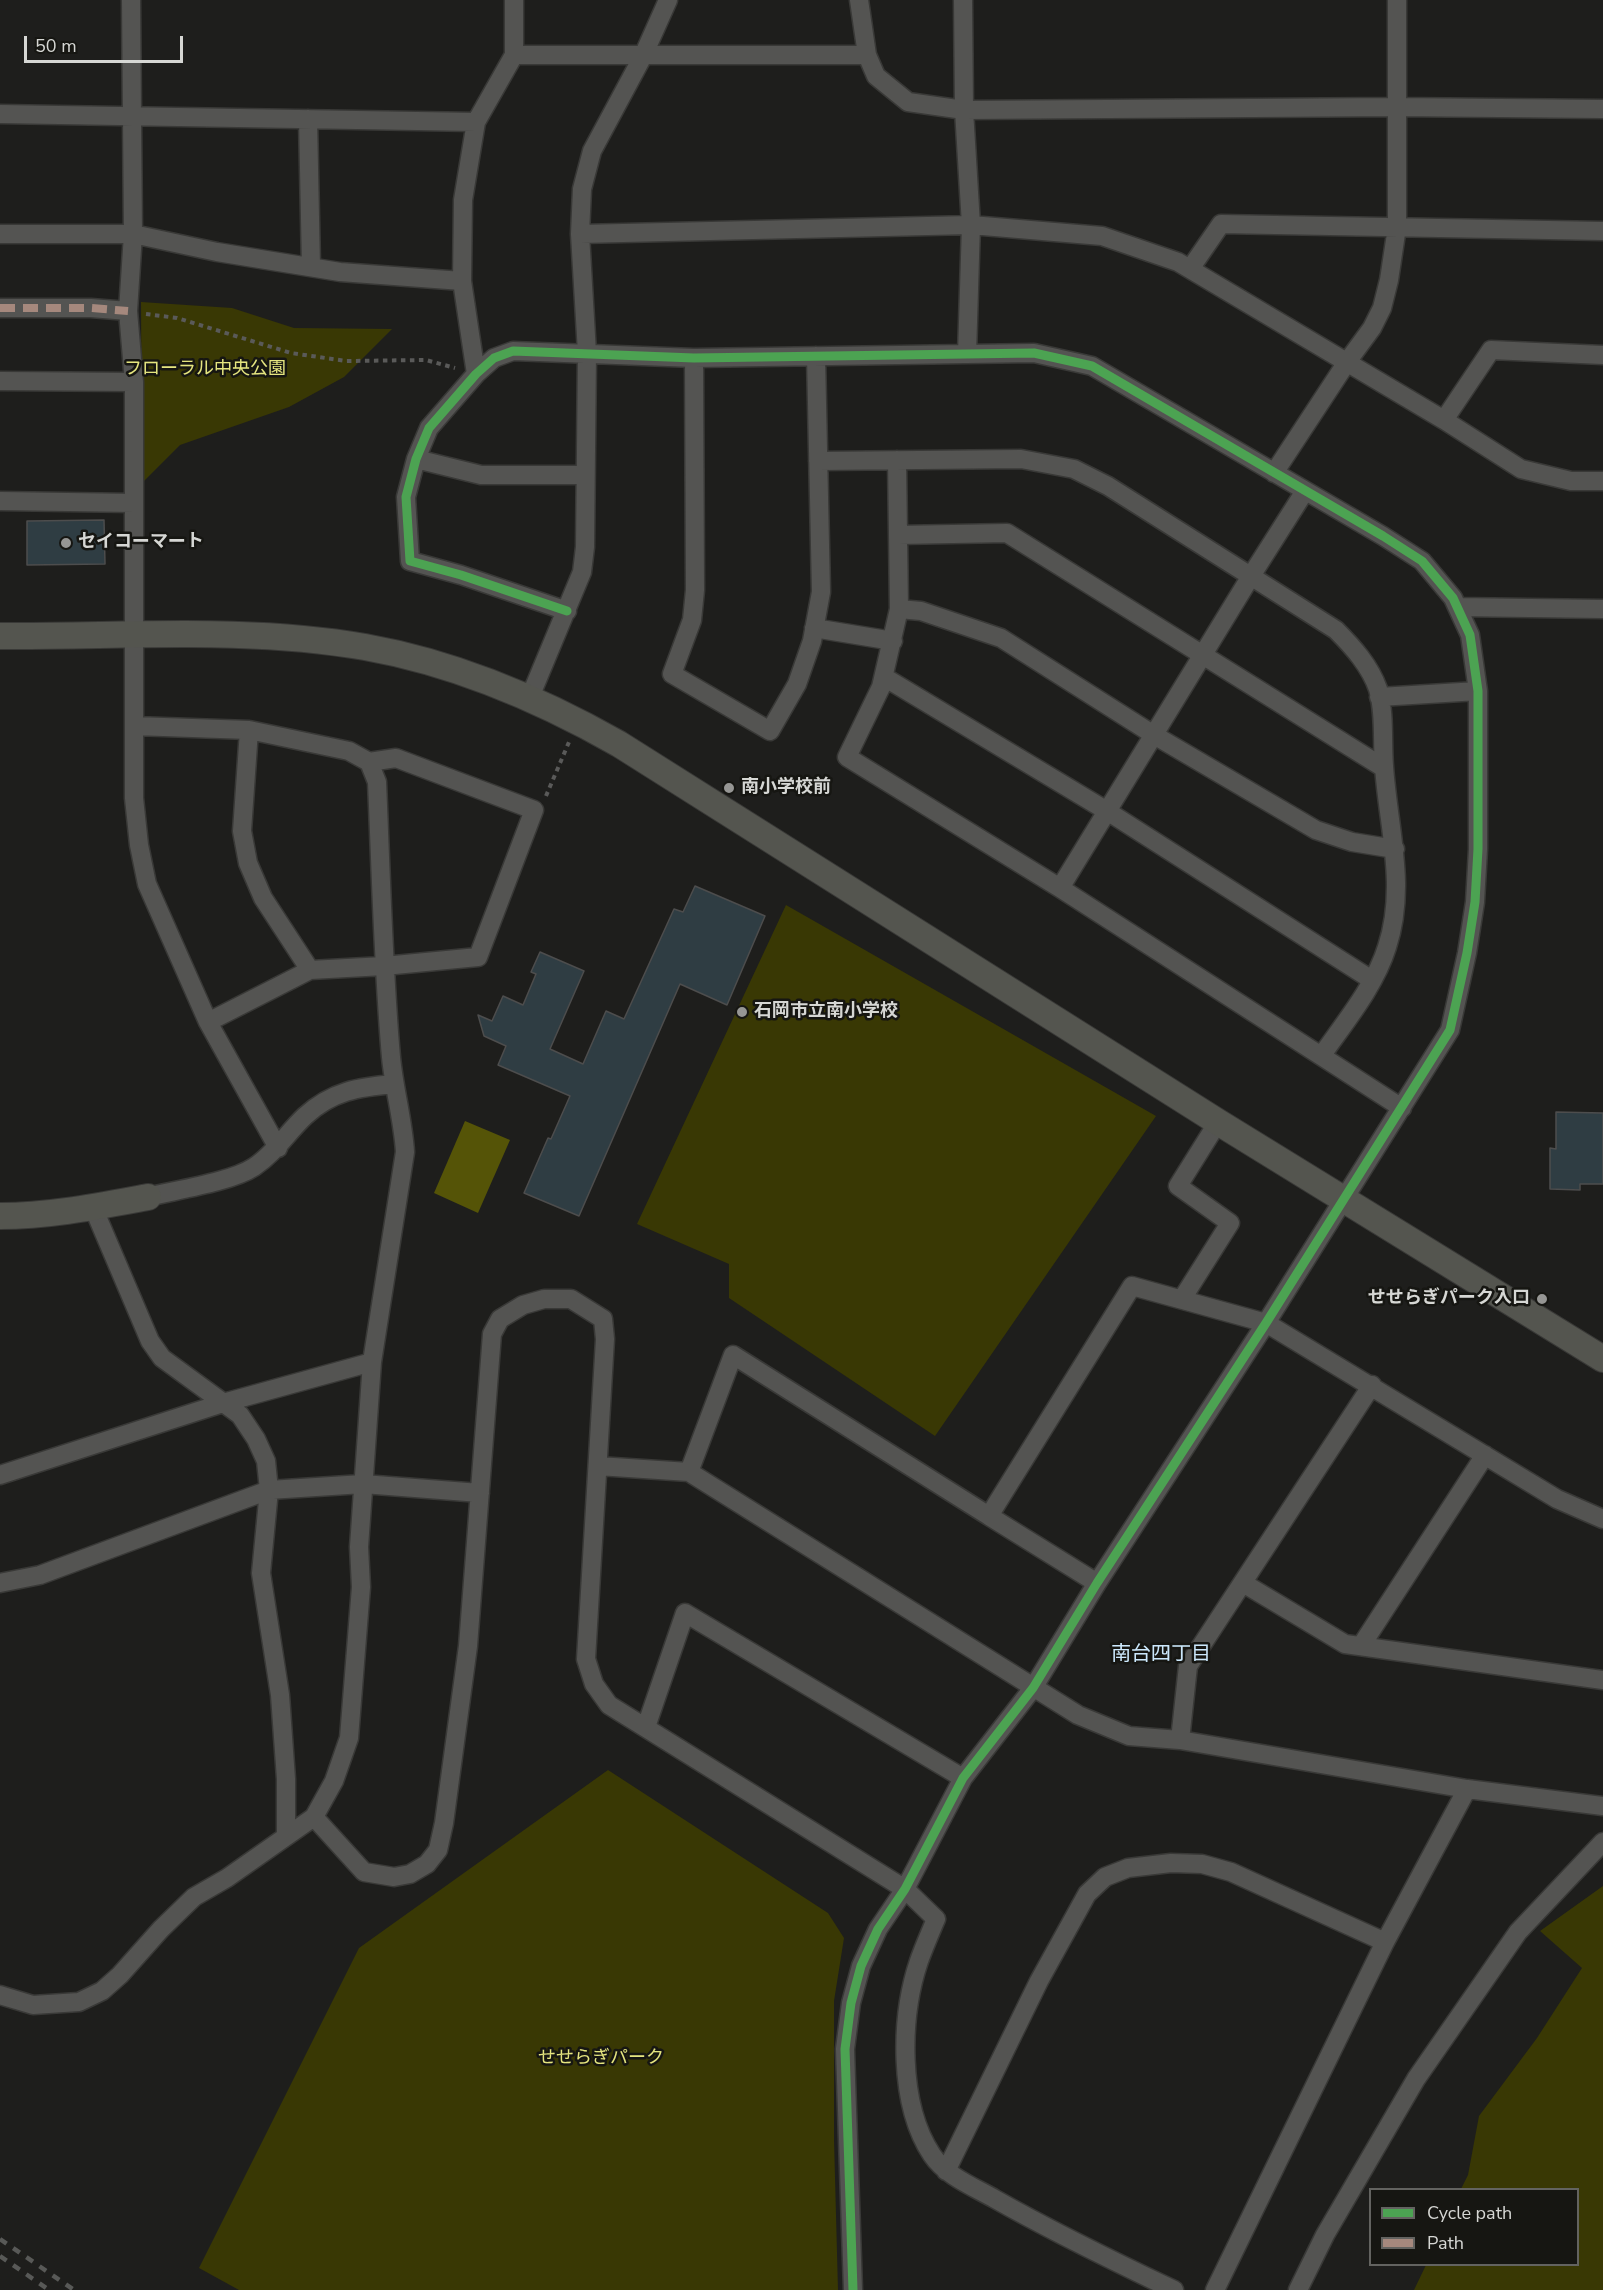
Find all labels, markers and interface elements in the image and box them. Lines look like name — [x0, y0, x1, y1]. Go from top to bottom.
scale bar — [27, 24, 186, 62]
text: 50 m — [35, 34, 77, 58]
park label: フローラル中央公園 — [124, 359, 286, 381]
place label: セイコーマート — [78, 532, 204, 554]
marker: セイコーマート — [59, 536, 73, 550]
place label: 南小学校前 — [741, 777, 831, 799]
marker: 南小学校前 — [722, 781, 736, 795]
place label: 石岡市立南小学校 — [754, 1001, 898, 1023]
marker: 石岡市立南小学校 — [735, 1005, 749, 1019]
place label: せせらぎパーク入口 — [1368, 1288, 1530, 1310]
marker: せせらぎパーク入口 — [1535, 1292, 1549, 1306]
district label: 南台四丁目 — [1111, 1643, 1211, 1667]
park label: せせらぎパーク — [538, 2048, 664, 2070]
legend — [1369, 2188, 1579, 2266]
text: Cycle path — [1427, 2201, 1512, 2225]
text: Path — [1427, 2231, 1464, 2255]

